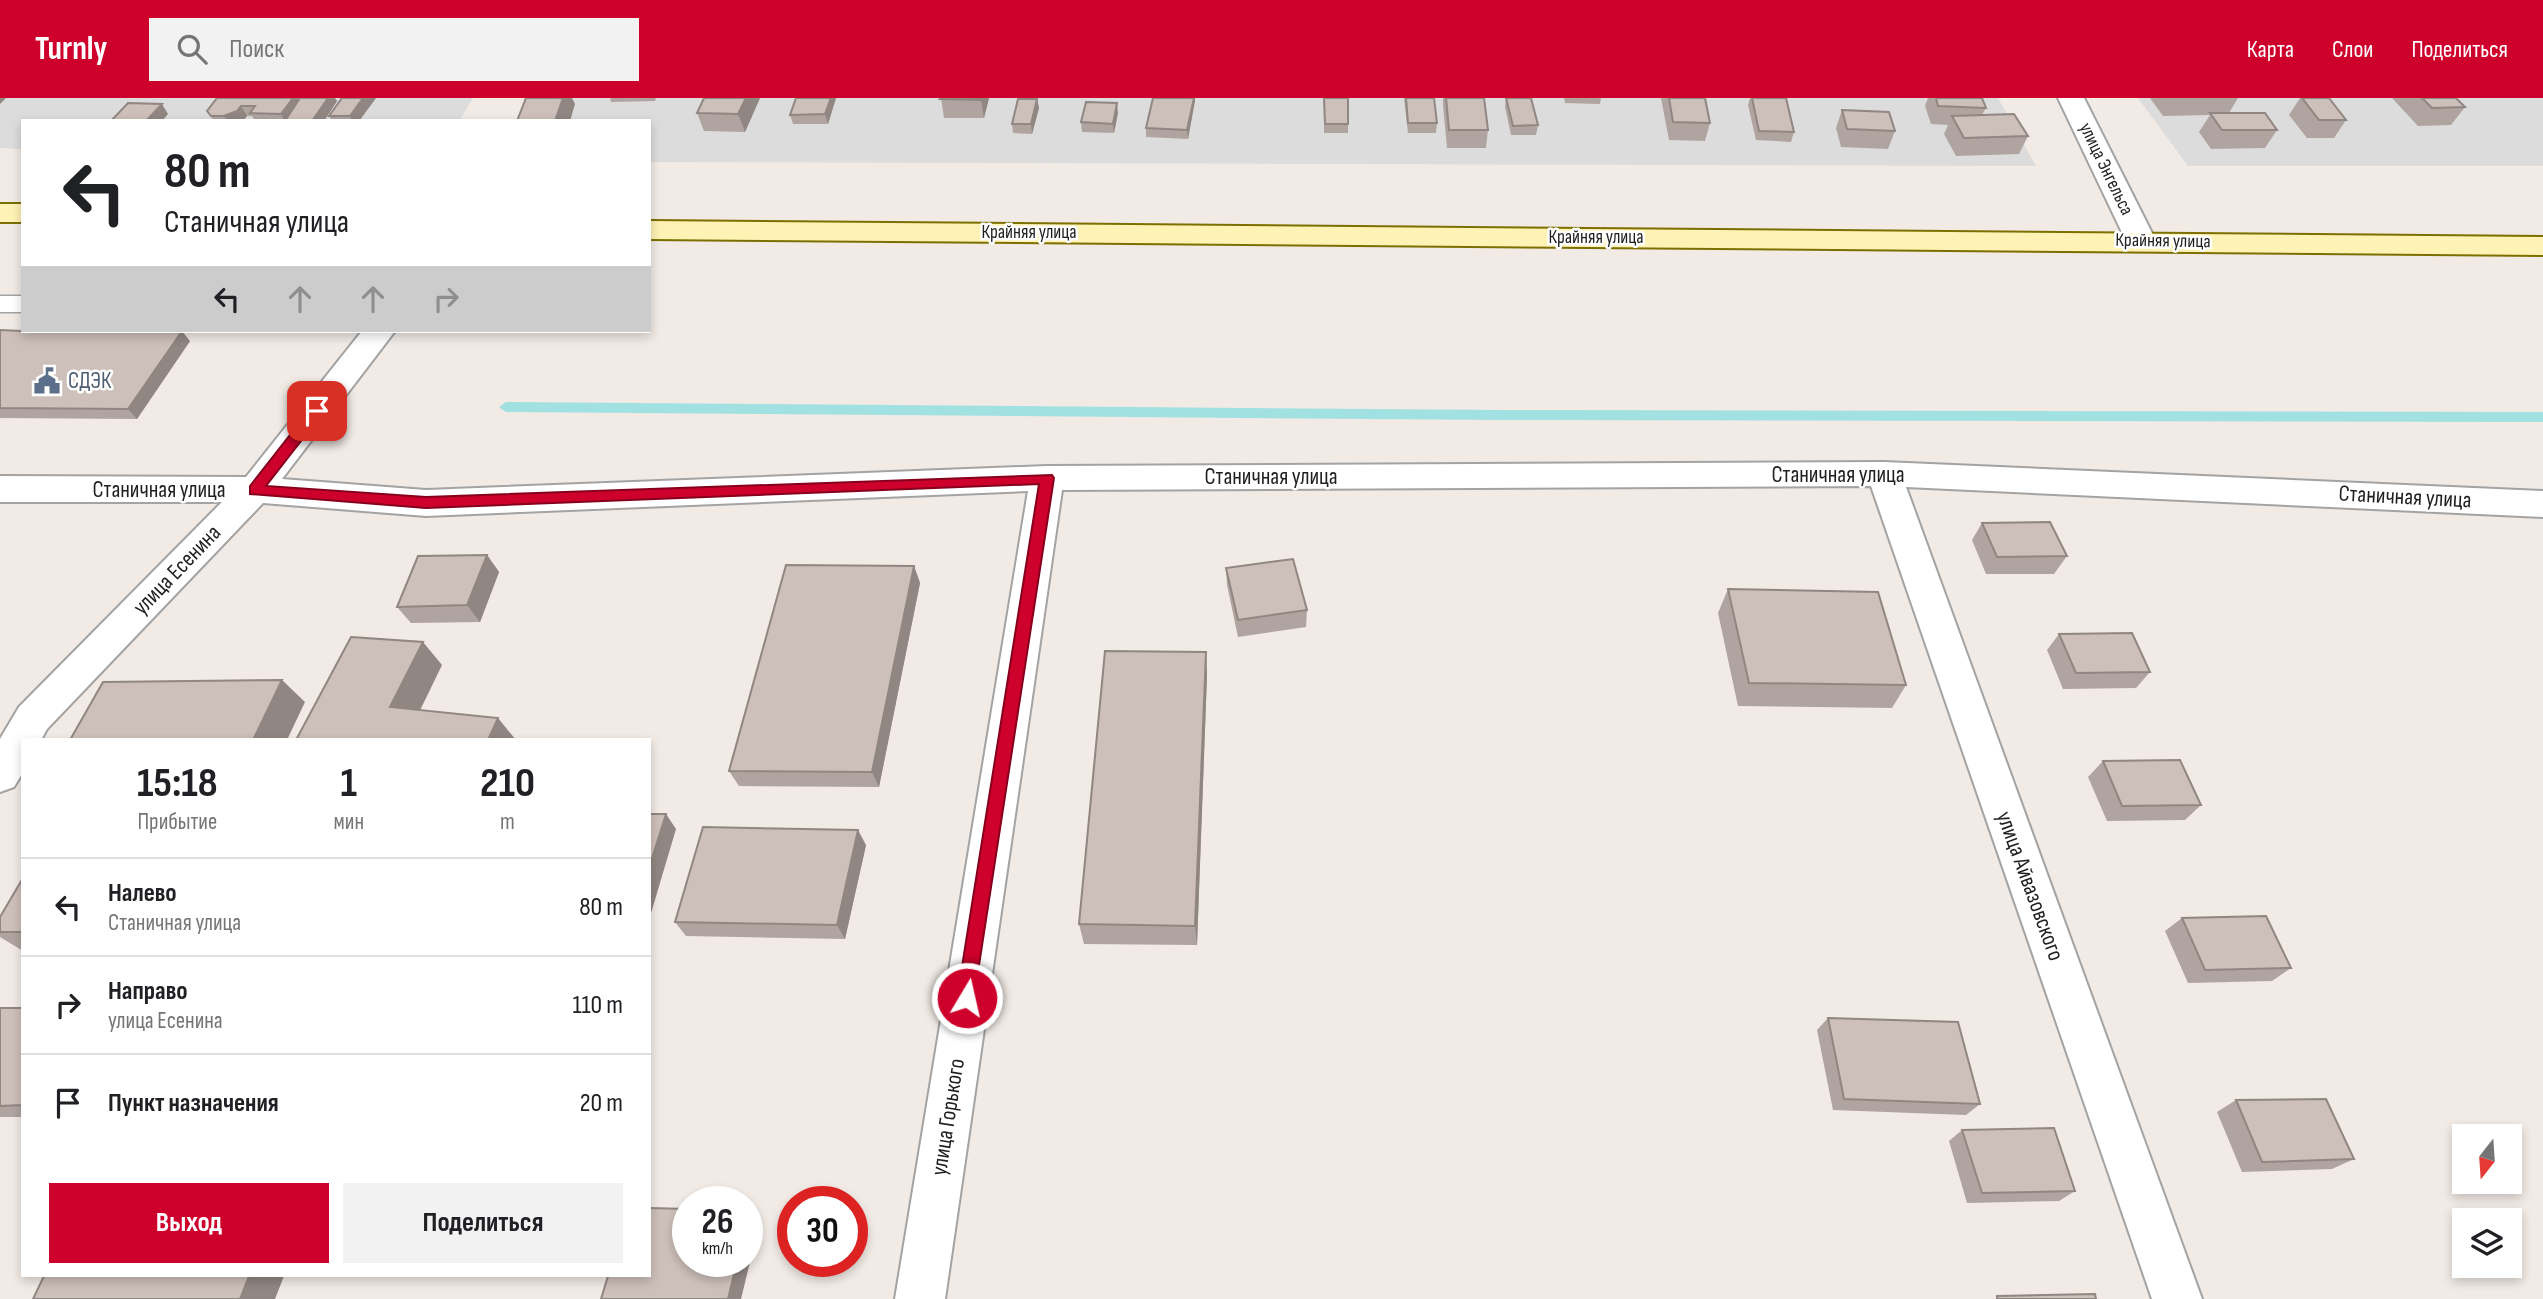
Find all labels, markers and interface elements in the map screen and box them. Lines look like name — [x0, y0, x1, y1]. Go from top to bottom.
search box — [149, 18, 639, 81]
text: Turnly — [35, 29, 107, 69]
icon: search — [173, 30, 211, 68]
text: Поиск — [229, 34, 284, 65]
text: Карта — [2247, 35, 2294, 64]
text: Слои — [2332, 35, 2373, 64]
text: Поделиться — [2411, 35, 2508, 64]
street label: улица Энгельса — [2074, 119, 2138, 219]
text: 80 m — [164, 143, 251, 202]
icon: left — [49, 147, 140, 238]
text: Станичная улица — [164, 203, 349, 242]
street label: Крайняя улица — [981, 221, 1077, 244]
street label: Крайняя улица — [1548, 226, 1644, 249]
street label: Крайняя улица — [2115, 229, 2211, 253]
icon: left — [208, 280, 246, 318]
icon: ahead — [281, 280, 319, 318]
icon: ahead — [354, 280, 392, 318]
icon: right — [427, 280, 465, 318]
public building icon: СДЭК — [32, 366, 62, 396]
place label: СДЭК — [68, 367, 112, 395]
pin — [287, 381, 347, 441]
icon: arrive — [298, 392, 336, 430]
street label: Станичная улица — [1771, 461, 1905, 489]
street label: Станичная улица — [1204, 463, 1338, 491]
street label: Станичная улица — [92, 476, 226, 504]
street label: Станичная улица — [2338, 480, 2472, 514]
street label: улица Есенина — [127, 519, 227, 621]
text: 15:18 — [137, 758, 218, 809]
text: 1 — [341, 758, 357, 809]
text: 210 — [480, 758, 535, 809]
street label: улица Айвазовского — [1990, 807, 2070, 965]
text: Прибытие — [137, 808, 217, 836]
text: мин — [334, 808, 364, 836]
text: m — [500, 808, 515, 836]
text: Налево — [108, 878, 177, 909]
icon: left — [49, 888, 87, 926]
text: 80 m — [579, 892, 623, 923]
text: Станичная улица — [108, 909, 241, 937]
position arrow — [930, 961, 1004, 1035]
text: Направо — [108, 976, 187, 1007]
icon: right — [49, 986, 87, 1024]
text: 110 m — [572, 990, 623, 1021]
text: улица Есенина — [108, 1007, 223, 1035]
street label: улица Горького — [925, 1056, 971, 1178]
icon: arrive — [49, 1084, 87, 1122]
text: Пункт назначения — [108, 1088, 279, 1119]
text: 20 m — [580, 1088, 623, 1119]
north arrow — [2452, 1124, 2522, 1194]
map controls — [2452, 1124, 2522, 1278]
button: Выход — [49, 1183, 329, 1263]
button: Поделиться — [343, 1183, 623, 1263]
speed limit sign: 30 — [777, 1186, 868, 1277]
text: 26 — [702, 1201, 733, 1244]
button: layers — [2452, 1208, 2522, 1278]
text: km/h — [702, 1238, 733, 1259]

